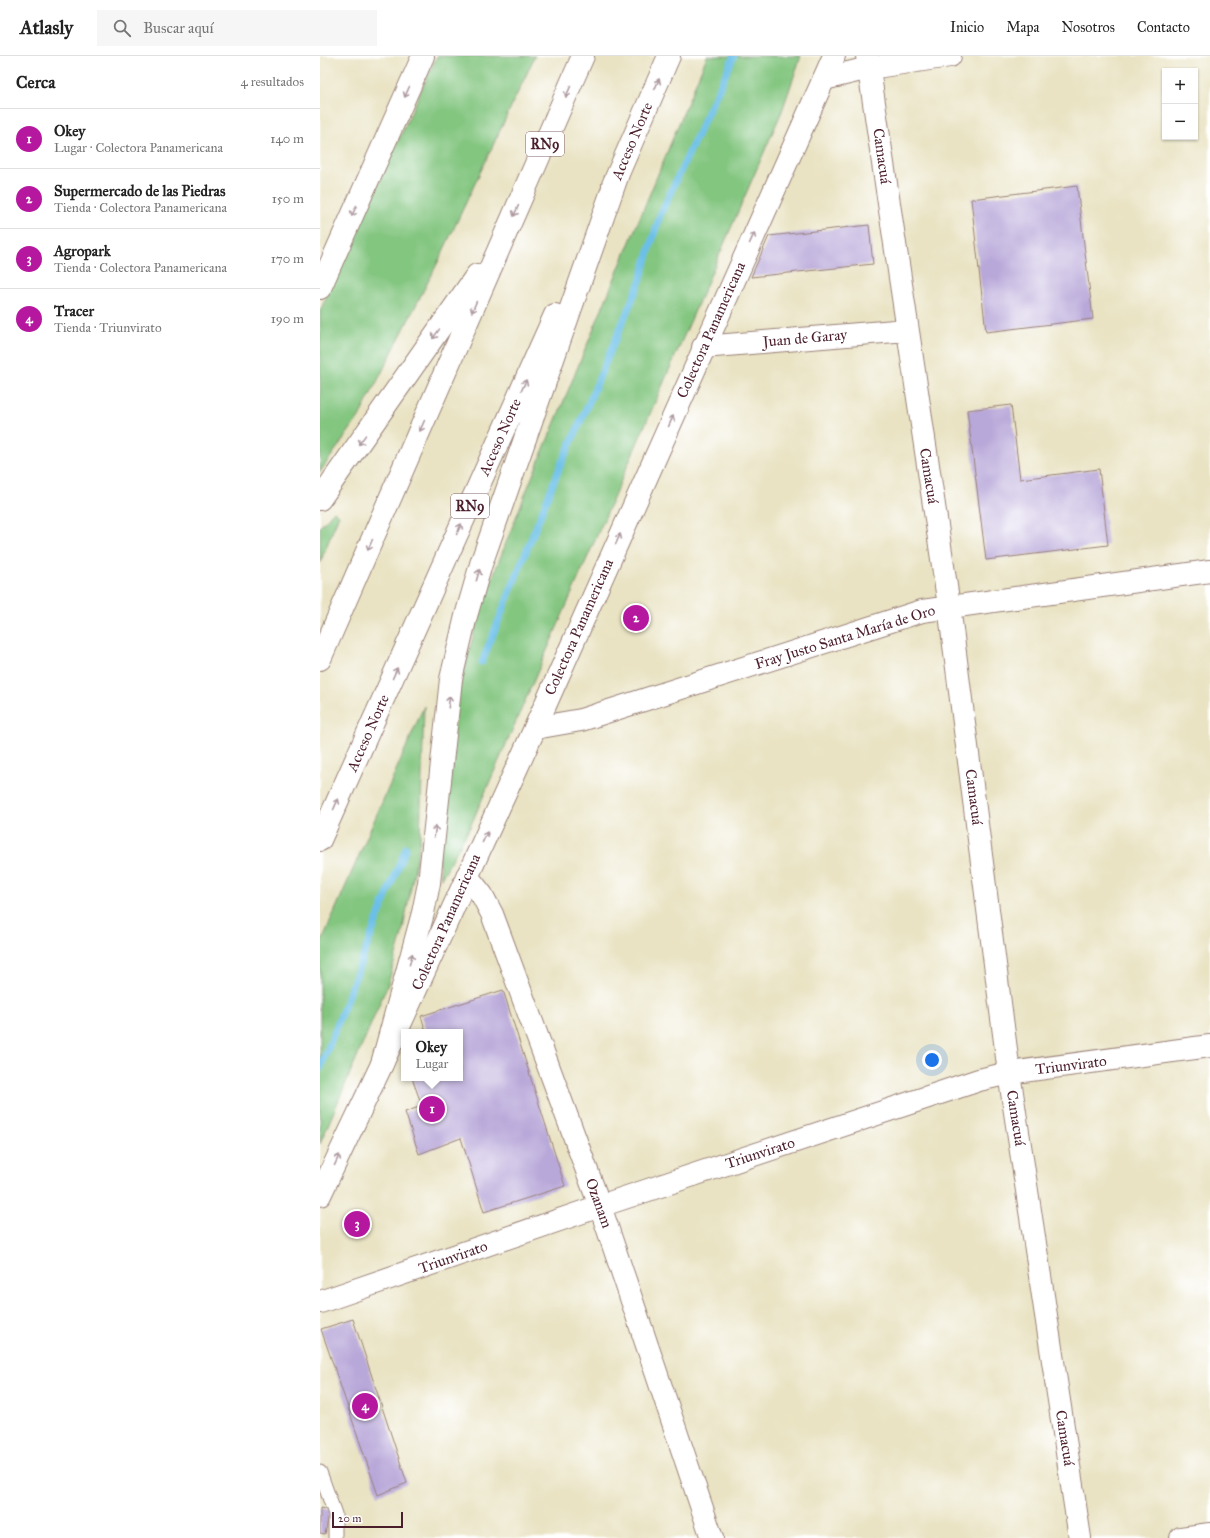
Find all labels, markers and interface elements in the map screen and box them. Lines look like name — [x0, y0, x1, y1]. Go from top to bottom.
search box — [97, 10, 377, 46]
text: Atlasly — [20, 16, 73, 39]
icon: search — [111, 17, 133, 39]
text: Buscar aquí — [143, 19, 214, 37]
text: Inicio — [950, 19, 984, 36]
text: Mapa — [1006, 19, 1039, 36]
text: Nosotros — [1061, 19, 1115, 36]
text: Contacto — [1137, 19, 1190, 36]
map controls — [1162, 68, 1198, 140]
button: + — [1162, 68, 1198, 104]
text: Cerca — [16, 72, 55, 93]
text: 4 resultados — [241, 74, 304, 90]
one-way arrow — [654, 79, 661, 91]
one-way arrow — [403, 85, 410, 97]
one-way arrow — [564, 85, 571, 97]
street label: Acceso Norte — [607, 99, 656, 183]
button: − — [1162, 104, 1198, 140]
text: Okey — [54, 122, 85, 140]
street label: Camacuá — [869, 127, 895, 186]
text: 1 — [26, 131, 32, 147]
text: 140 m — [270, 131, 304, 147]
road number: RN9 — [526, 132, 564, 156]
text: Lugar · Colectora Panamericana — [54, 140, 223, 156]
text: Supermercado de las Piedras — [54, 182, 225, 200]
text: 2 — [26, 191, 32, 207]
text: 150 m — [272, 191, 304, 207]
text: Tienda · Colectora Panamericana — [54, 200, 227, 216]
one-way arrow — [350, 204, 358, 216]
one-way arrow — [511, 204, 519, 216]
one-way arrow — [749, 232, 756, 244]
text: Agropark — [54, 242, 111, 260]
text: 3 — [26, 251, 32, 267]
text: 170 m — [271, 251, 304, 267]
street label: Colectora Panamericana — [673, 258, 749, 401]
text: Tienda · Colectora Panamericana — [54, 260, 227, 276]
one-way arrow — [470, 300, 477, 312]
text: Tracer — [54, 302, 94, 320]
text: 4 — [25, 311, 33, 327]
text: 190 m — [271, 311, 304, 327]
text: Tienda · Triunvirato — [54, 320, 162, 336]
street label: Juan de Garay — [760, 325, 849, 352]
one-way arrow — [432, 328, 440, 339]
one-way arrow — [521, 379, 528, 391]
street label: Acceso Norte — [475, 396, 525, 479]
one-way arrow — [667, 415, 675, 427]
one-way arrow — [418, 419, 425, 431]
one-way arrow — [358, 435, 366, 446]
street label: Camacuá — [916, 447, 942, 506]
road number: RN9 — [451, 494, 489, 518]
one-way arrow — [456, 523, 464, 535]
one-way arrow — [615, 534, 622, 546]
one-way arrow — [366, 539, 373, 551]
street label: Colectora Panamericana — [541, 555, 617, 698]
one-way arrow — [475, 569, 482, 582]
street label: Fray Justo Santa María de Oro — [753, 601, 938, 674]
pin: 2 — [623, 603, 649, 633]
one-way arrow — [392, 667, 399, 679]
street label: Acceso Norte — [343, 692, 393, 775]
one-way arrow — [445, 696, 452, 709]
street label: Camacuá — [962, 768, 986, 827]
one-way arrow — [333, 799, 340, 811]
one-way arrow — [431, 825, 439, 838]
one-way arrow — [482, 831, 489, 843]
street label: Colectora Panamericana — [408, 850, 484, 993]
one-way arrow — [408, 952, 415, 965]
popup — [401, 1029, 463, 1081]
text: Okey — [416, 1038, 447, 1056]
your location — [922, 1050, 942, 1070]
street label: Triunvirato — [1034, 1052, 1108, 1078]
text: Lugar — [416, 1056, 448, 1072]
street label: Camacuá — [1003, 1089, 1029, 1148]
pin: 1 — [419, 1094, 445, 1124]
street label: Triunvirato — [723, 1133, 797, 1173]
one-way arrow — [334, 1154, 341, 1166]
street label: Ozanam — [582, 1176, 616, 1231]
pin: 3 — [344, 1209, 370, 1239]
street label: Triunvirato — [416, 1237, 490, 1277]
pin: 4 — [352, 1391, 378, 1421]
street label: Camacuá — [1052, 1409, 1078, 1468]
scale bar — [332, 1510, 403, 1529]
text: 20 m — [338, 1512, 361, 1525]

